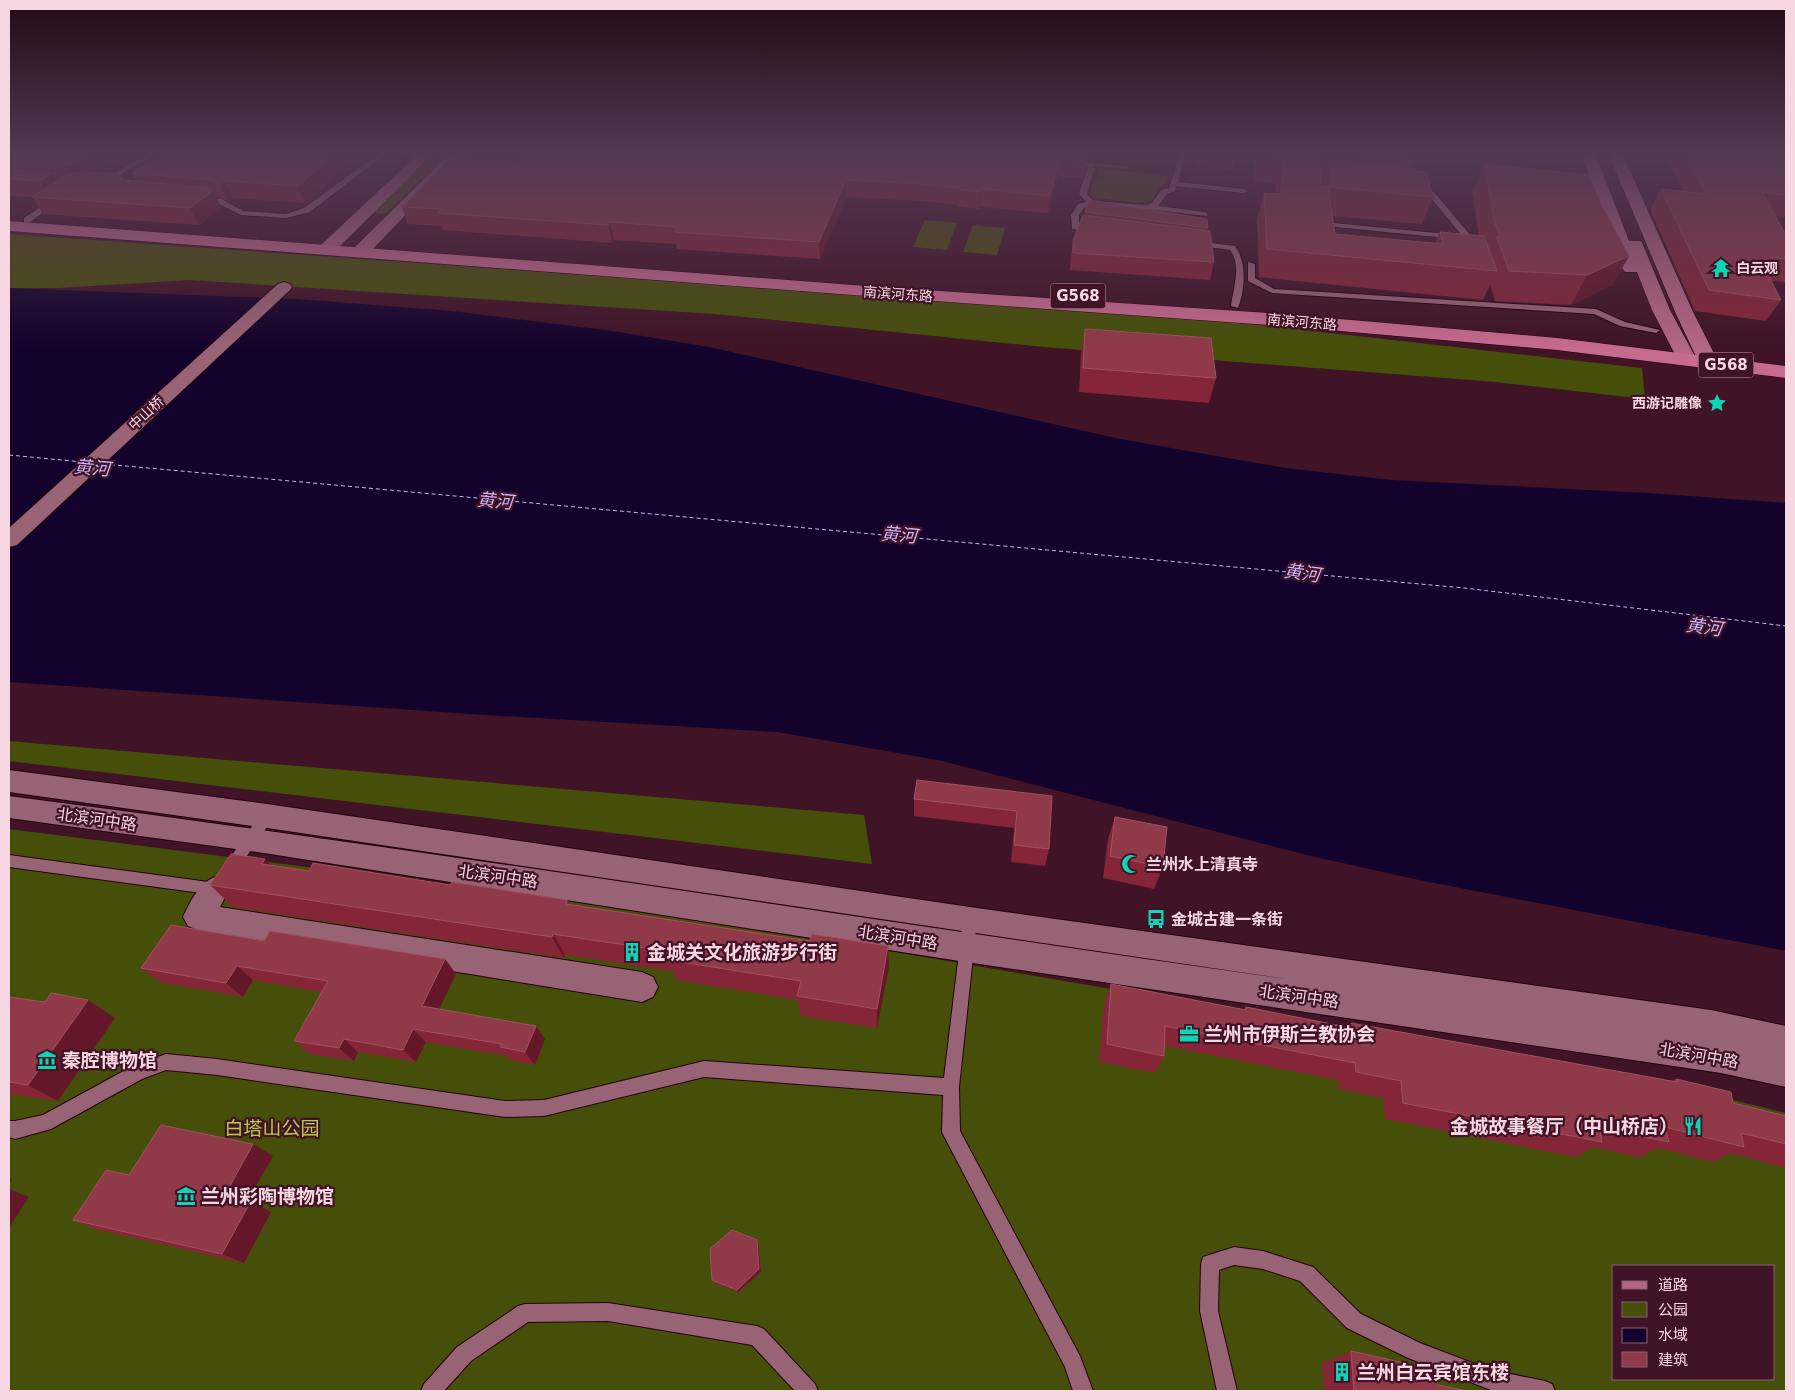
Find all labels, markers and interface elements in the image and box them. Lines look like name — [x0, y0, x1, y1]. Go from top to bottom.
temple icon: 白云观 — [1710, 257, 1732, 279]
place label: 白云观 — [1736, 260, 1778, 276]
street label: 南滨河东路 — [863, 284, 933, 304]
road number: G568 — [1050, 284, 1106, 308]
street label: 南滨河东路 — [1266, 311, 1338, 333]
road number: G568 — [1698, 352, 1754, 378]
place icon: 西游记雕像 — [1706, 392, 1728, 414]
street label: 中山桥 — [125, 393, 167, 433]
place label: 西游记雕像 — [1632, 395, 1702, 411]
water label: 黄河 — [73, 455, 114, 480]
water label: 黄河 — [476, 488, 517, 513]
water label: 黄河 — [880, 522, 921, 547]
water label: 黄河 — [1283, 560, 1324, 586]
water label: 黄河 — [1685, 614, 1726, 640]
street label: 北滨河中路 — [56, 805, 138, 834]
mosque icon: 兰州水上清真寺 — [1120, 853, 1142, 875]
place label: 兰州水上清真寺 — [1146, 855, 1258, 874]
street label: 北滨河中路 — [457, 862, 539, 891]
bus stop icon: 金城古建一条街 — [1145, 908, 1167, 930]
place label: 金城古建一条街 — [1171, 910, 1283, 929]
street label: 北滨河中路 — [857, 922, 939, 953]
building icon: 金城关文化旅游步行街 — [621, 941, 643, 963]
place label: 金城关文化旅游步行街 — [647, 941, 837, 963]
street label: 北滨河中路 — [1258, 982, 1340, 1011]
office icon: 兰州市伊斯兰教协会 — [1178, 1023, 1200, 1045]
place label: 兰州市伊斯兰教协会 — [1204, 1023, 1375, 1045]
street label: 北滨河中路 — [1658, 1039, 1740, 1072]
museum icon: 秦腔博物馆 — [36, 1049, 58, 1071]
place label: 秦腔博物馆 — [62, 1049, 157, 1071]
place label: 金城故事餐厅（中山桥店） — [1450, 1115, 1678, 1137]
restaurant icon: 金城故事餐厅（中山桥店） — [1682, 1115, 1704, 1137]
park label: 白塔山公园 — [224, 1117, 320, 1139]
museum icon: 兰州彩陶博物馆 — [175, 1185, 197, 1207]
place label: 兰州彩陶博物馆 — [201, 1185, 334, 1207]
legend — [1612, 1265, 1775, 1380]
text: 道路 — [1658, 1276, 1688, 1294]
text: 公园 — [1658, 1301, 1688, 1319]
text: 水域 — [1658, 1326, 1688, 1344]
text: 建筑 — [1658, 1351, 1688, 1369]
building icon: 兰州白云宾馆东楼 — [1331, 1361, 1353, 1383]
place label: 兰州白云宾馆东楼 — [1357, 1361, 1509, 1383]

